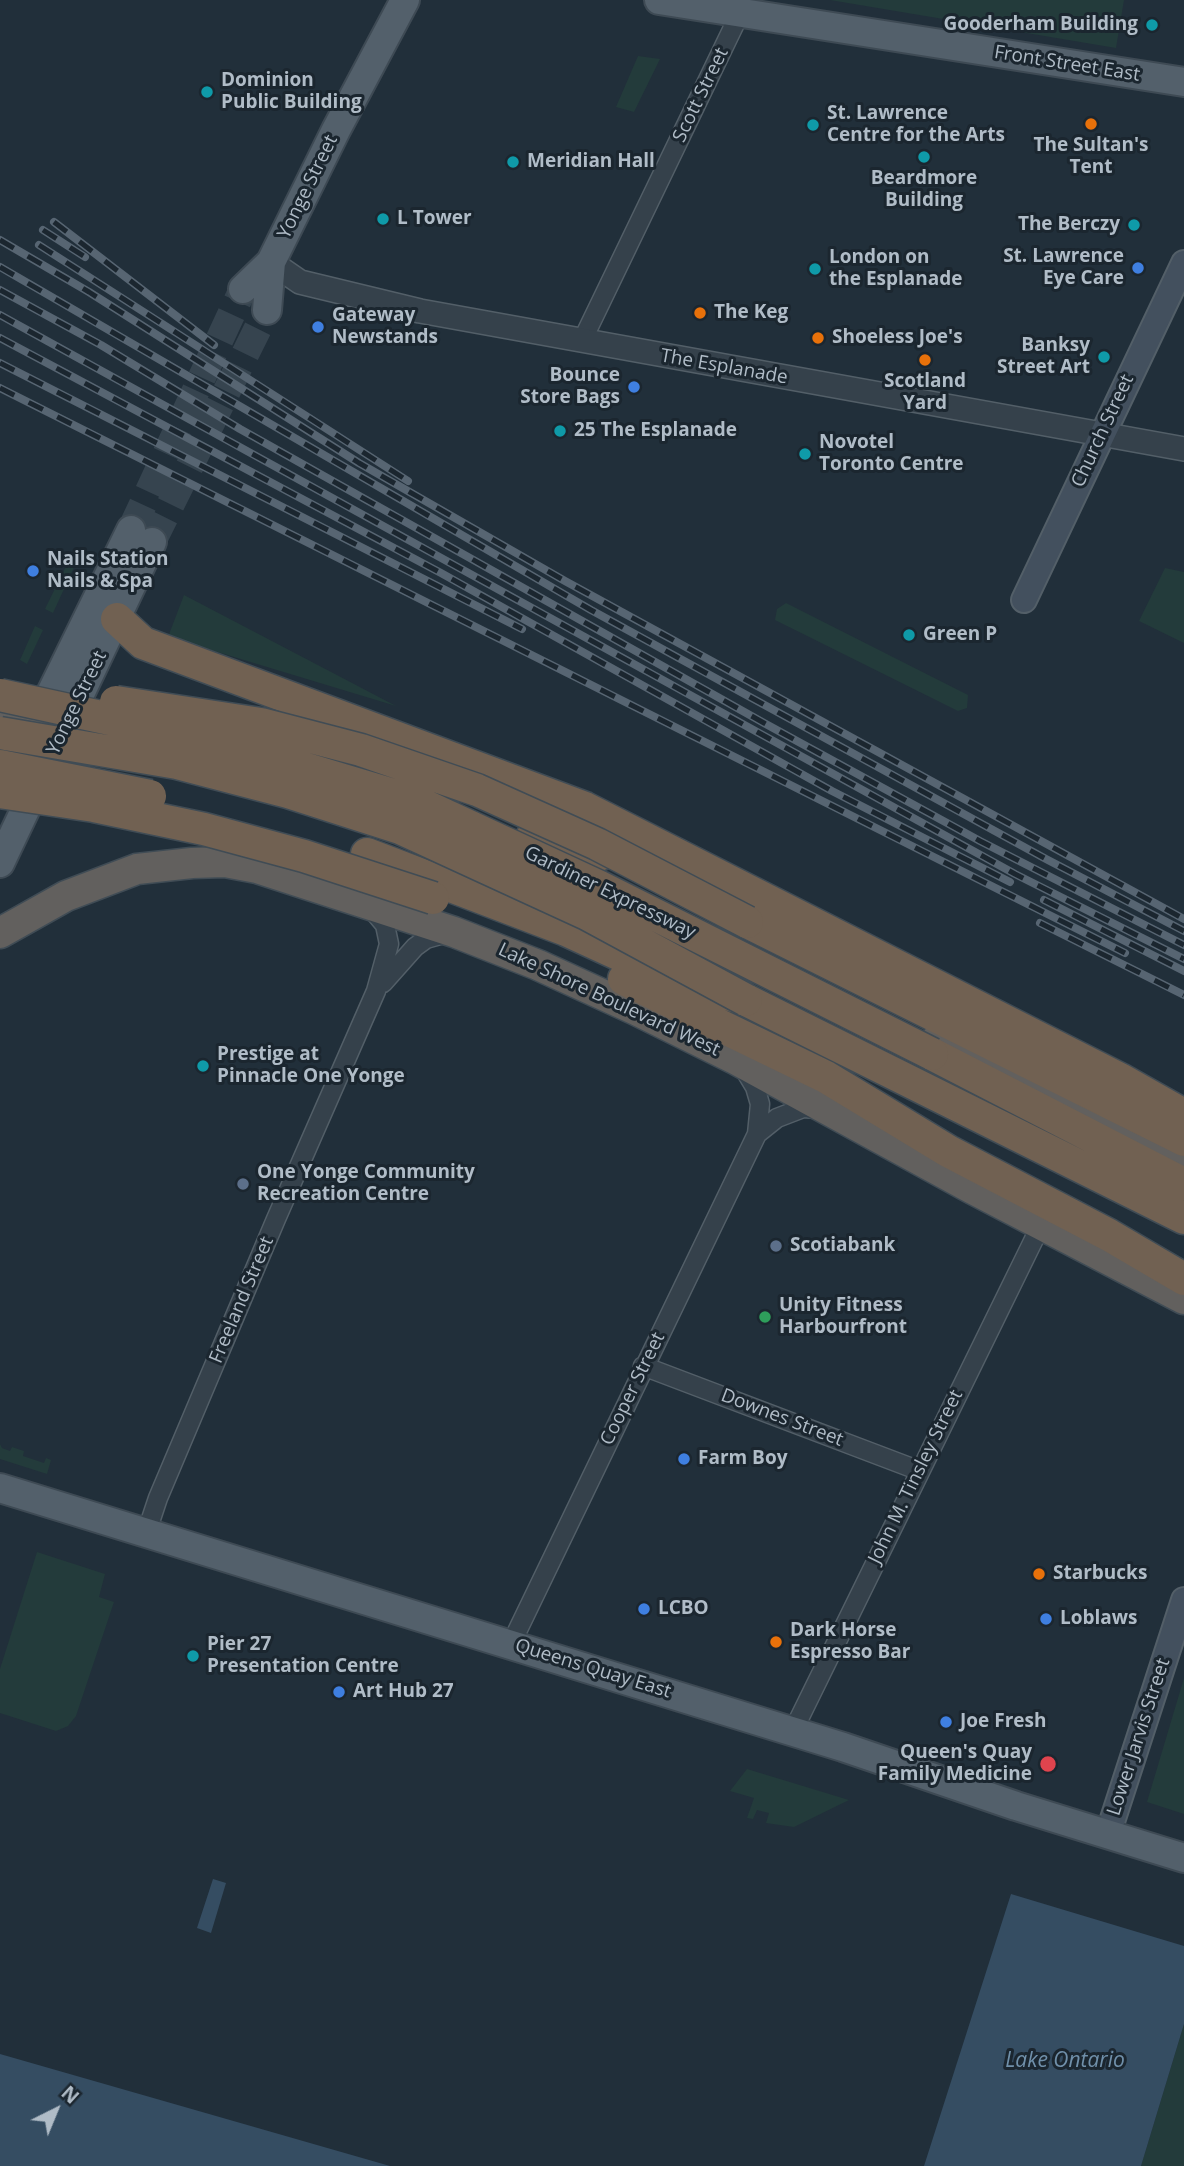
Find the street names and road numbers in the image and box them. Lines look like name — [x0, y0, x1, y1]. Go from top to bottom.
street label: Front Street East — [992, 41, 1142, 87]
street label: Scott Street — [668, 44, 734, 146]
street label: Yonge Street — [273, 131, 343, 243]
street label: The Esplanade — [659, 345, 789, 389]
street label: Church Street — [1067, 371, 1139, 491]
street label: Yonge Street — [42, 647, 112, 759]
street label: Gardiner Expressway — [521, 842, 699, 944]
street label: Lake Shore Boulevard West — [494, 938, 724, 1062]
street label: Freeland Street — [205, 1233, 279, 1367]
street label: Cooper Street — [596, 1329, 670, 1449]
street label: Downes Street — [718, 1384, 846, 1452]
street label: John M. Tinsley Street — [864, 1386, 968, 1568]
street label: Queens Quay East — [512, 1634, 674, 1704]
street label: Lower Jarvis Street — [1103, 1655, 1175, 1819]

